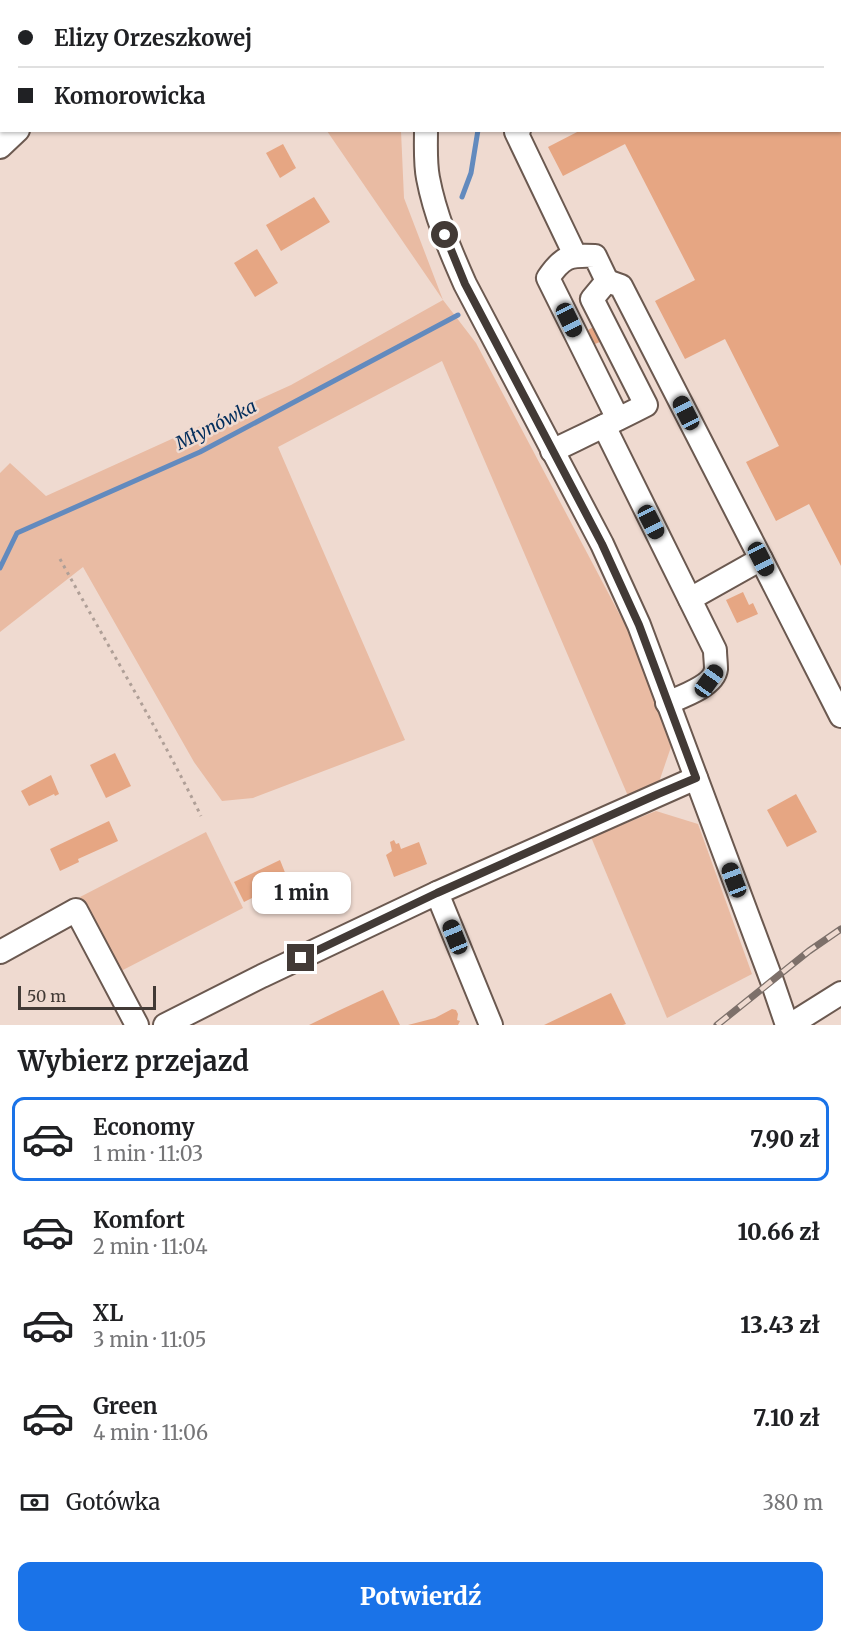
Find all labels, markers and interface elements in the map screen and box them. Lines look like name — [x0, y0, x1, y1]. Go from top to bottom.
text: Elizy Orzeszkowej — [54, 24, 252, 52]
text: Komorowicka — [54, 82, 205, 110]
route start — [431, 221, 458, 248]
car — [553, 300, 585, 340]
car — [670, 393, 702, 433]
water label: Młynówka — [170, 394, 260, 455]
car — [635, 502, 667, 542]
car — [745, 539, 777, 579]
car — [691, 661, 727, 701]
car — [719, 860, 749, 900]
callout: 1 min — [252, 871, 350, 913]
text: 1 min — [274, 880, 329, 905]
car — [440, 917, 470, 957]
route end — [287, 944, 314, 971]
scale bar — [18, 983, 156, 1010]
text: 50 m — [27, 986, 66, 1006]
text: Wybierz przejazd — [18, 1044, 249, 1078]
icon: car — [21, 1112, 75, 1166]
text: Economy — [93, 1113, 194, 1141]
text: 7.90 zł — [750, 1125, 820, 1153]
text: 1 min · 11:03 — [93, 1141, 203, 1166]
icon: car — [21, 1205, 75, 1259]
text: Komfort — [93, 1206, 185, 1234]
text: 10.66 zł — [738, 1218, 820, 1246]
text: 2 min · 11:04 — [93, 1234, 208, 1259]
icon: car — [21, 1298, 75, 1352]
text: XL — [93, 1299, 123, 1327]
text: 13.43 zł — [740, 1311, 820, 1339]
text: 3 min · 11:05 — [93, 1327, 206, 1352]
icon: car — [21, 1391, 75, 1445]
text: Green — [93, 1392, 157, 1420]
text: 7.10 zł — [753, 1404, 820, 1432]
text: 4 min · 11:06 — [93, 1420, 208, 1445]
icon: cash — [18, 1486, 51, 1519]
text: Gotówka — [66, 1488, 160, 1516]
text: 380 m — [762, 1490, 823, 1515]
button: Potwierdź — [18, 1562, 823, 1631]

